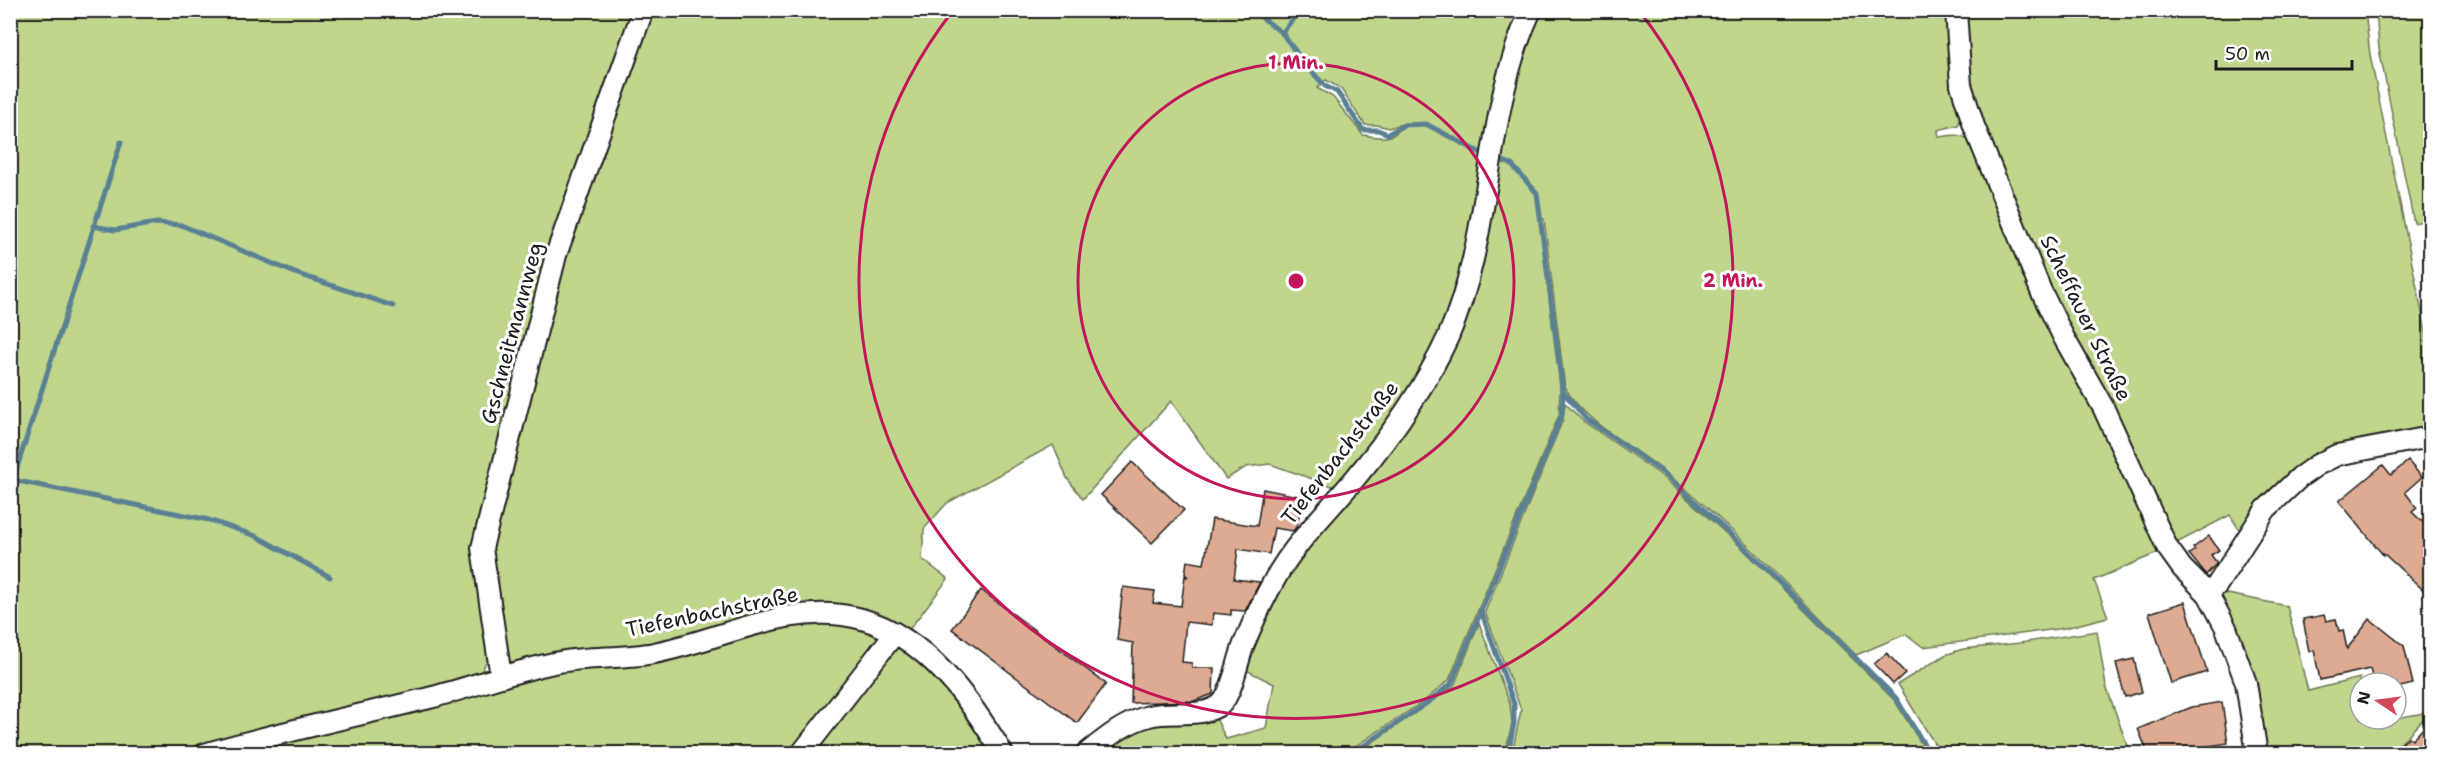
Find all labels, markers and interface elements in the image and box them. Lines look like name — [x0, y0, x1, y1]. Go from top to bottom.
scale bar — [2216, 33, 2352, 71]
text: 50 m — [2225, 42, 2270, 66]
text: 1 Min. — [1268, 51, 1324, 75]
street label: Scheffauer Straße — [2034, 230, 2138, 406]
street label: Gschneitmannweg — [474, 239, 550, 427]
text: 2 Min. — [1703, 269, 1763, 293]
centre of rings — [1286, 271, 1306, 291]
street label: Tiefenbachstraße — [1275, 375, 1405, 531]
street label: Tiefenbachstraße — [623, 580, 801, 644]
north arrow — [2348, 671, 2408, 731]
text: N — [2352, 689, 2376, 706]

